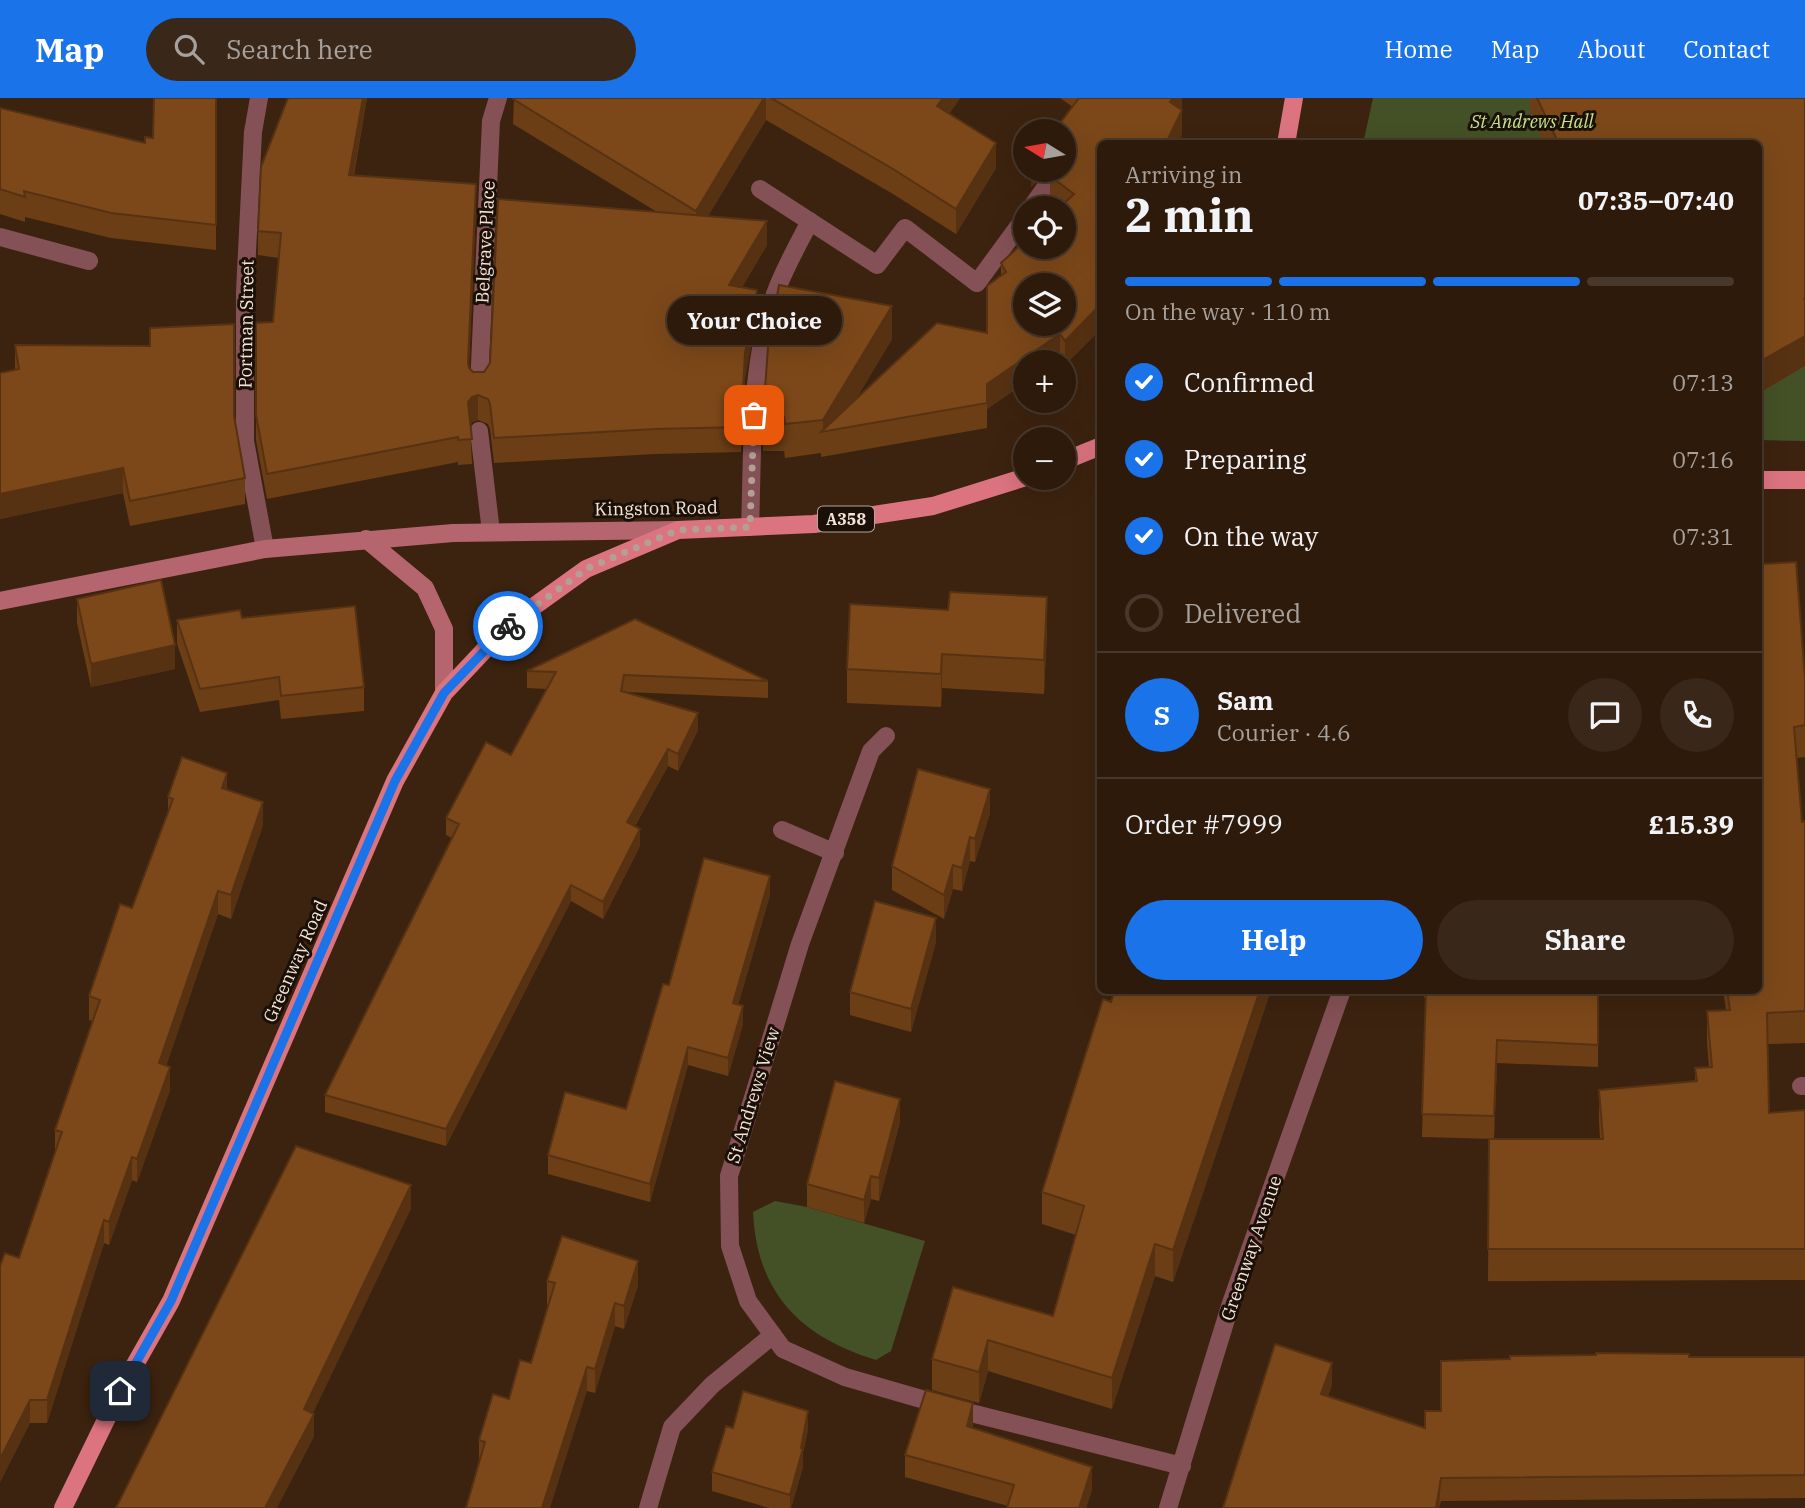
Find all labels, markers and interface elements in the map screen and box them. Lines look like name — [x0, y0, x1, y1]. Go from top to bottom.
search box — [146, 18, 636, 81]
text: Map — [35, 28, 104, 71]
icon: search — [170, 30, 208, 68]
text: Search here — [226, 32, 373, 66]
text: Home — [1385, 33, 1453, 65]
text: Map — [1491, 33, 1539, 65]
text: About — [1577, 33, 1645, 65]
text: Contact — [1683, 33, 1770, 65]
park label: St Andrews Hall — [1469, 110, 1594, 133]
north arrow — [1013, 119, 1076, 182]
map controls — [1013, 119, 1076, 490]
text: Arriving in — [1125, 159, 1242, 189]
street label: Belgrave Place — [470, 180, 500, 304]
text: 07:35–07:40 — [1578, 183, 1734, 217]
text: 2 min — [1125, 185, 1254, 245]
button: locate — [1013, 196, 1076, 259]
street label: Portman Street — [233, 259, 259, 389]
button: layers — [1013, 273, 1076, 336]
callout: Your Choice — [666, 296, 842, 345]
text: On the way · 110 m — [1125, 296, 1331, 326]
text: Your Choice — [687, 305, 822, 335]
button: + — [1013, 350, 1076, 413]
icon: check — [1125, 363, 1163, 401]
text: Confirmed — [1184, 365, 1315, 399]
text: 07:13 — [1672, 367, 1734, 397]
pin — [724, 385, 784, 445]
icon: bag — [735, 396, 773, 434]
button: − — [1013, 427, 1076, 490]
icon: check — [1125, 440, 1163, 478]
text: Preparing — [1184, 442, 1306, 476]
text: 07:16 — [1672, 444, 1734, 474]
street label: Kingston Road — [594, 495, 718, 521]
road number: A358 — [818, 506, 874, 532]
icon: check — [1125, 517, 1163, 555]
text: On the way — [1184, 519, 1318, 553]
text: 07:31 — [1672, 521, 1734, 551]
courier — [473, 591, 543, 661]
text: Delivered — [1184, 596, 1301, 630]
icon: bike — [489, 607, 527, 645]
button: chat — [1568, 678, 1642, 752]
button: phone — [1660, 678, 1734, 752]
text: Sam — [1217, 683, 1273, 717]
text: S — [1154, 698, 1170, 732]
text: Courier · 4.6 — [1217, 717, 1351, 747]
text: Order #7999 — [1125, 807, 1283, 841]
text: £15.39 — [1649, 807, 1734, 841]
street label: Greenway Road — [258, 896, 332, 1026]
button: Help — [1125, 900, 1423, 980]
button: Share — [1437, 900, 1734, 980]
street label: St Andrews View — [721, 1024, 785, 1166]
street label: Greenway Avenue — [1215, 1172, 1287, 1324]
pin — [90, 1361, 150, 1421]
icon: home — [101, 1372, 139, 1410]

